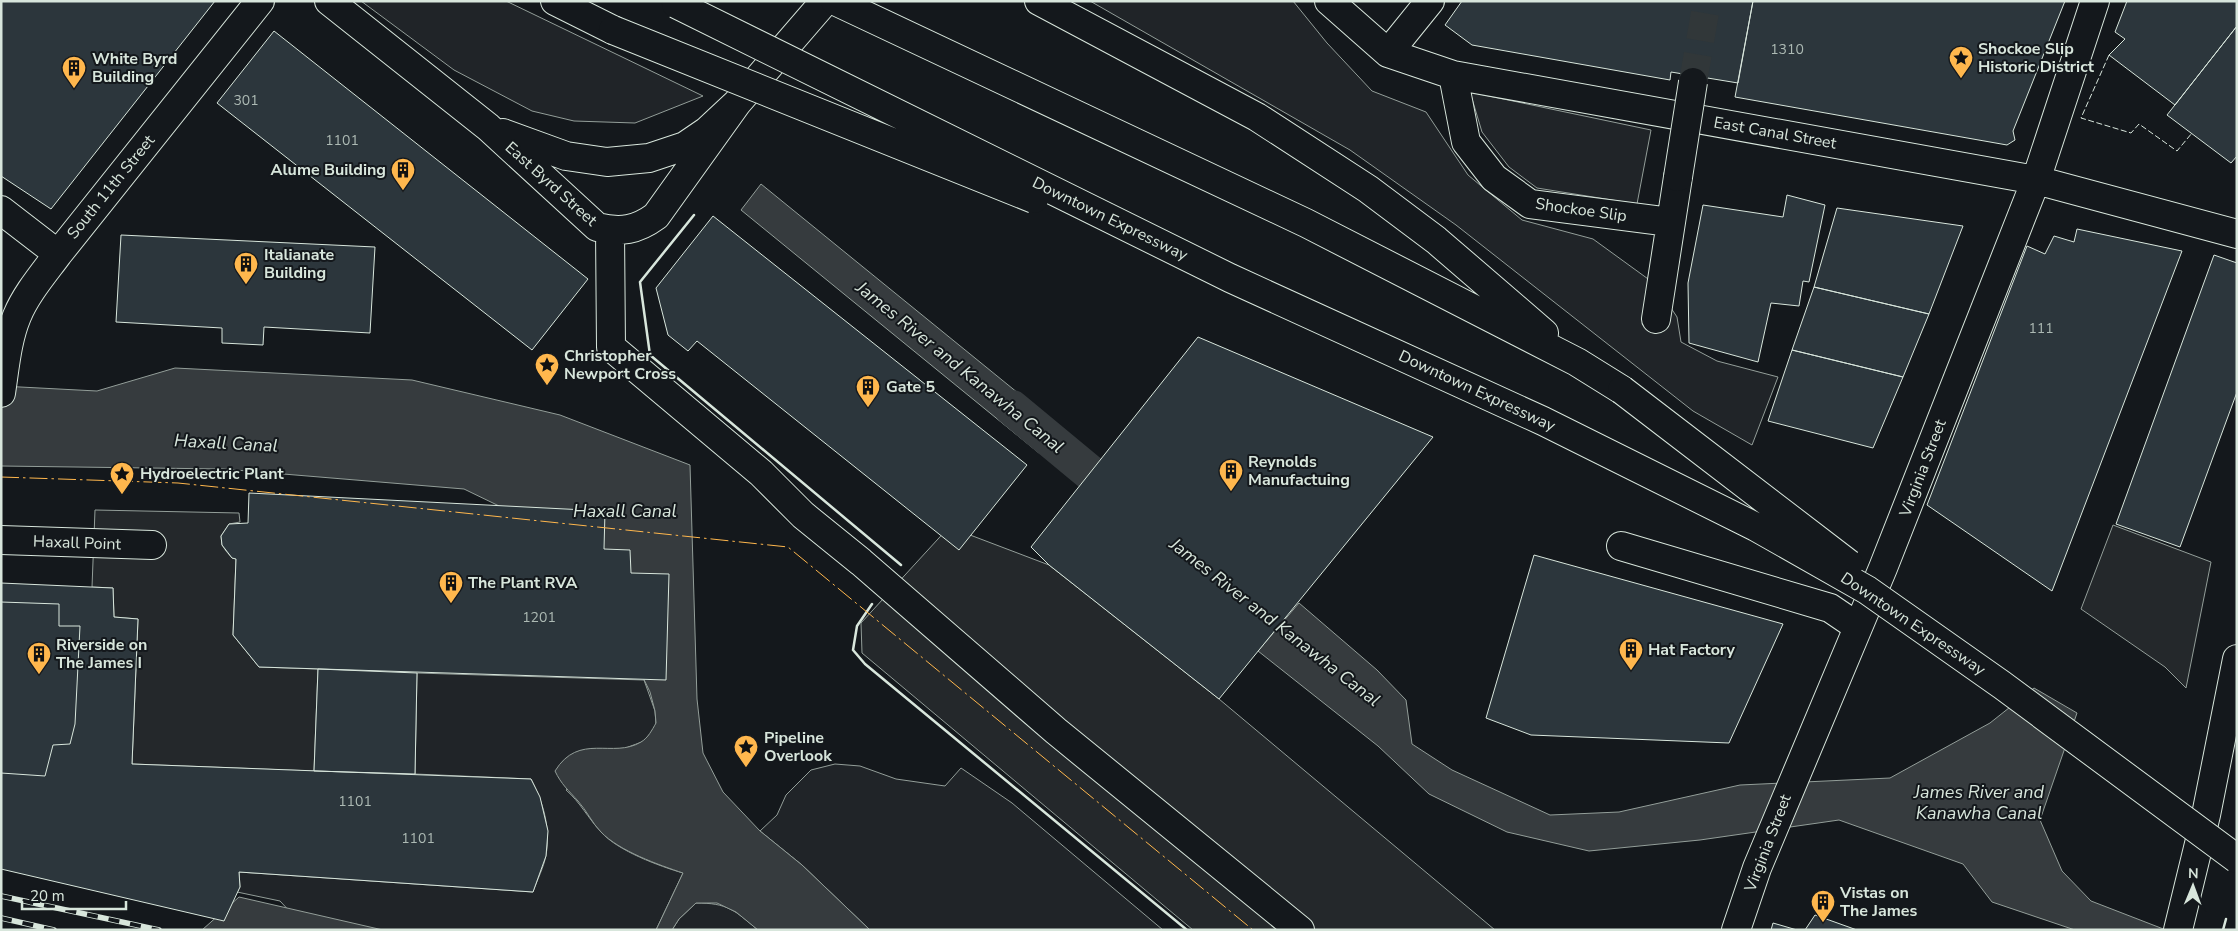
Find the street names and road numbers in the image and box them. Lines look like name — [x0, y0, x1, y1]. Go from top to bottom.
street label: East Canal Street — [1712, 111, 1838, 155]
street label: South 11th Street — [62, 130, 160, 244]
street label: East Byrd Street — [500, 137, 602, 232]
street label: Downtown Expressway — [1029, 172, 1192, 267]
street label: Shockoe Slip — [1534, 193, 1628, 227]
street label: Downtown Expressway — [1395, 345, 1560, 437]
street label: Virginia Street — [1894, 416, 1952, 521]
street label: Haxall Point — [33, 530, 122, 556]
street label: Downtown Expressway — [1836, 567, 1990, 681]
street label: Virginia Street — [1739, 791, 1797, 896]

